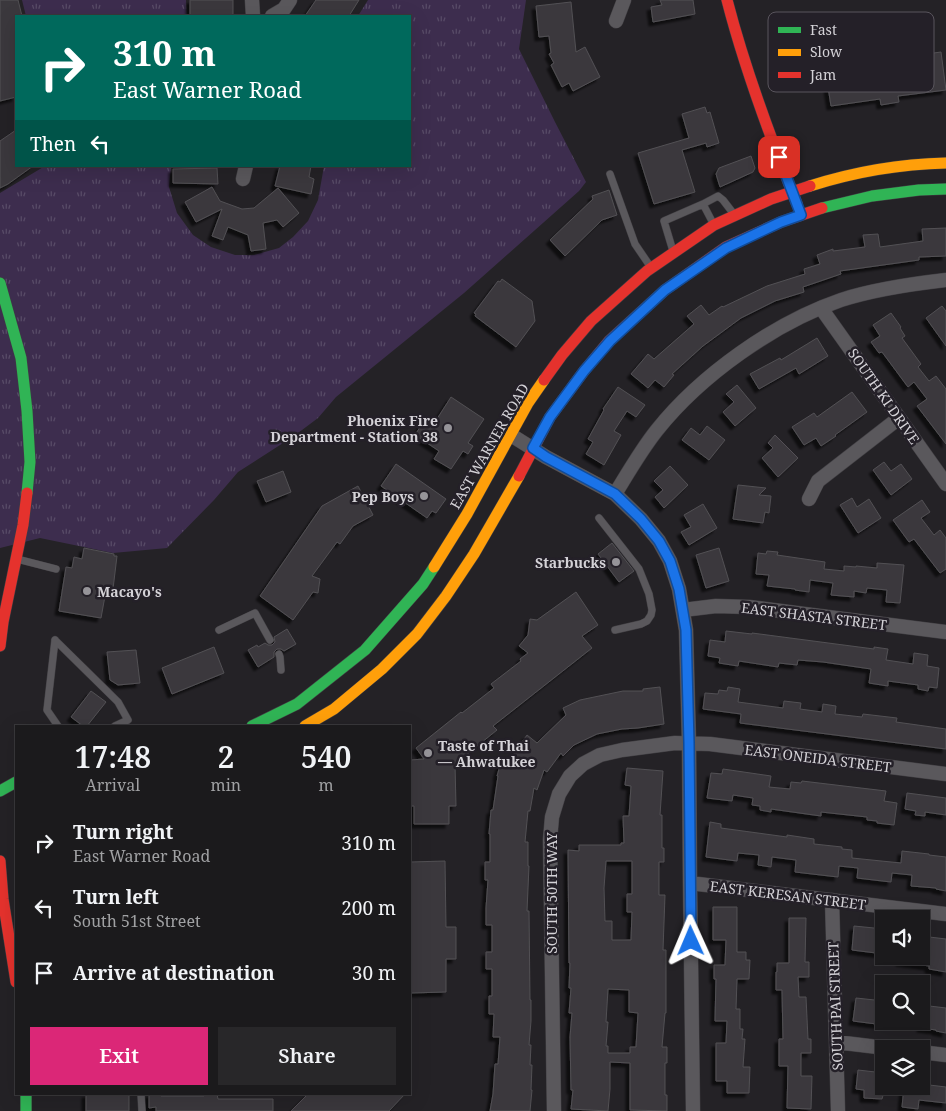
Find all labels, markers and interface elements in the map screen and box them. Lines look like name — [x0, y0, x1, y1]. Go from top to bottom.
legend — [768, 12, 934, 92]
text: Fast — [810, 20, 837, 39]
text: 310 m — [113, 29, 216, 76]
icon: right — [30, 35, 95, 100]
text: Slow — [810, 42, 843, 61]
text: Jam — [809, 65, 836, 84]
text: East Warner Road — [113, 74, 302, 104]
icon: left — [86, 130, 114, 158]
text: Then — [30, 131, 76, 157]
pin — [758, 136, 800, 178]
icon: arrive — [765, 143, 793, 171]
street label: SOUTH KI DRIVE — [844, 344, 924, 448]
street label: EAST WARNER ROAD — [445, 380, 533, 512]
place label: Phoenix Fire Department - Station 38 — [270, 411, 438, 446]
marker: Phoenix Fire Department - Station 38 — [442, 422, 454, 434]
place label: Pep Boys — [352, 487, 414, 506]
marker: Pep Boys — [418, 490, 430, 502]
place label: Starbucks — [535, 553, 606, 572]
marker: Starbucks — [610, 556, 622, 568]
place label: Macayo's — [97, 582, 162, 601]
marker: Macayo's — [81, 585, 93, 597]
street label: EAST SHASTA STREET — [740, 598, 888, 634]
text: 17:48 — [75, 736, 151, 777]
text: 2 — [217, 736, 234, 777]
text: 540 — [301, 736, 351, 777]
place label: Taste of Thai — Ahwatukee — [437, 736, 536, 771]
street label: EAST ONEIDA STREET — [744, 740, 893, 776]
marker: Taste of Thai — Ahwatukee — [422, 747, 434, 759]
text: Arrival — [85, 774, 140, 796]
text: min — [211, 774, 241, 796]
text: m — [319, 774, 334, 796]
text: Turn right — [73, 819, 173, 845]
icon: right — [30, 829, 58, 857]
text: 310 m — [341, 830, 396, 856]
street label: SOUTH 50TH WAY — [542, 832, 561, 954]
text: East Warner Road — [73, 845, 210, 867]
street label: EAST KERESAN STREET — [709, 876, 868, 914]
text: Turn left — [73, 884, 159, 910]
icon: left — [30, 894, 58, 922]
text: 200 m — [341, 895, 396, 921]
text: South 51st Street — [73, 910, 201, 932]
map controls — [875, 910, 930, 1095]
button: sound — [875, 910, 930, 965]
position arrow — [664, 914, 716, 966]
street label: SOUTH PAI STREET — [823, 941, 847, 1071]
icon: arrive — [30, 959, 58, 987]
text: Arrive at destination — [73, 960, 275, 986]
text: 30 m — [352, 960, 396, 986]
button: search — [875, 975, 930, 1030]
button: Exit — [30, 1027, 208, 1085]
button: Share — [218, 1027, 396, 1085]
button: layers — [875, 1040, 930, 1095]

